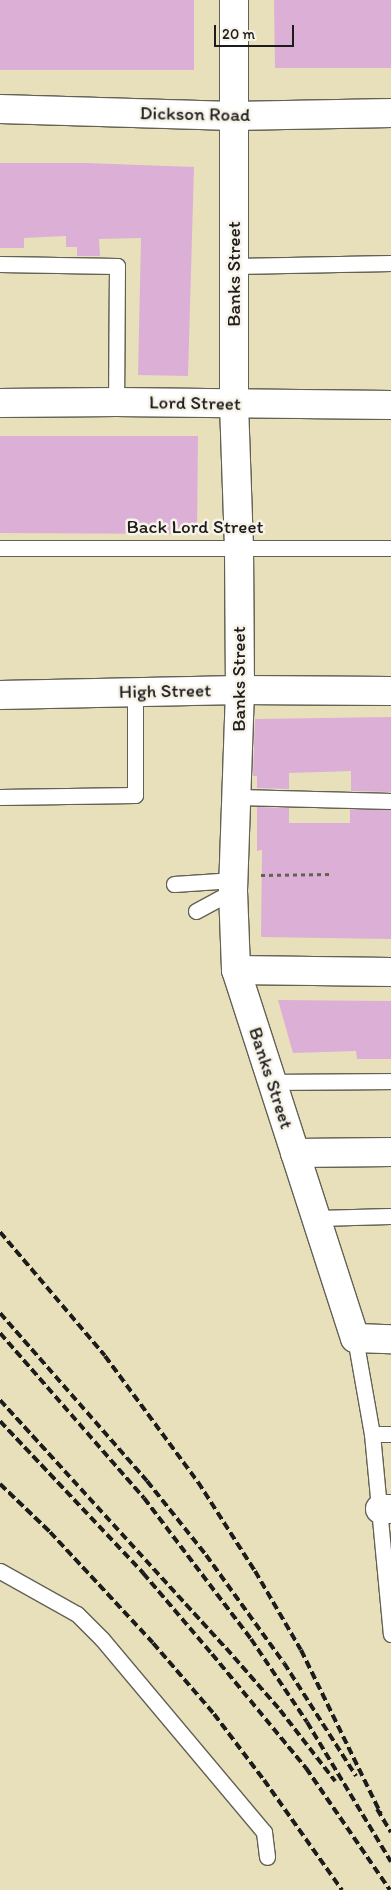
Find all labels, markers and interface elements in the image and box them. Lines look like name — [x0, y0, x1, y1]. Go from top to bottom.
scale bar — [216, 15, 296, 47]
text: 20 m — [222, 25, 255, 43]
street label: Dickson Road — [140, 102, 250, 126]
street label: Banks Street — [223, 221, 245, 327]
street label: Lord Street — [149, 391, 241, 415]
street label: Back Lord Street — [127, 516, 263, 538]
street label: Banks Street — [228, 626, 250, 732]
street label: High Street — [119, 679, 211, 703]
street label: Banks Street — [244, 1024, 298, 1132]

